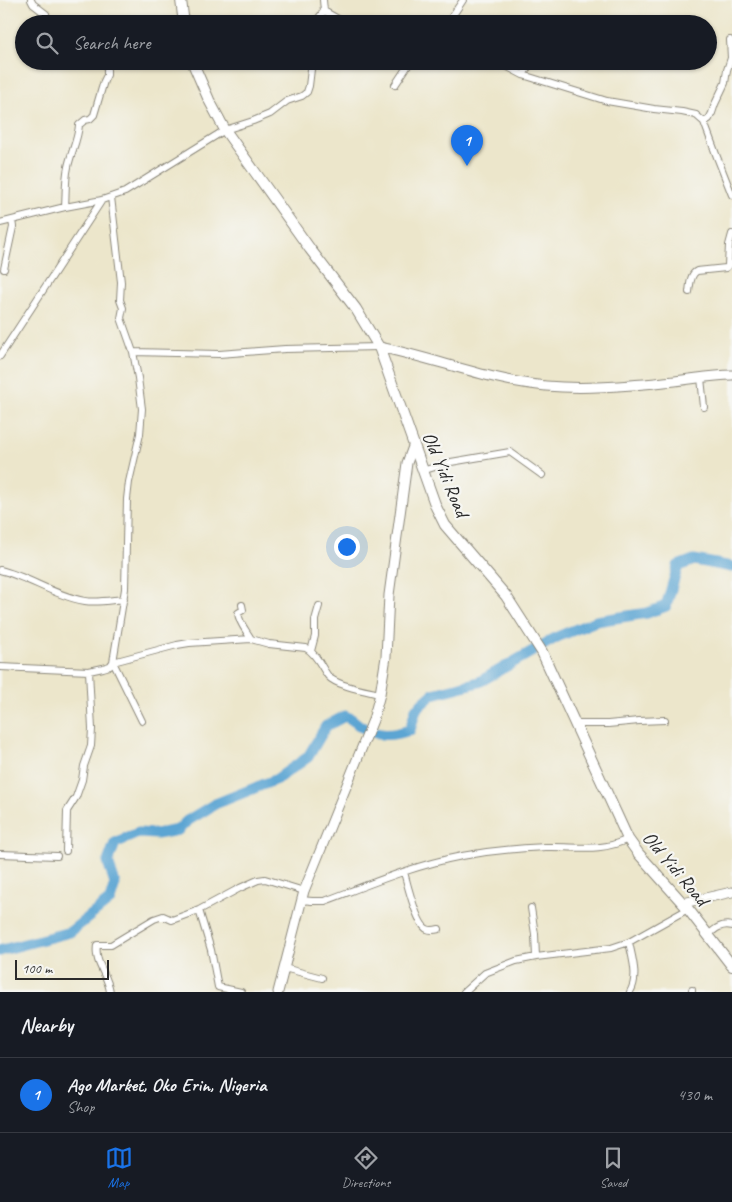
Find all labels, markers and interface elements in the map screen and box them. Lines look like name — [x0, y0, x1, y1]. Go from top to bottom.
search box — [15, 15, 717, 70]
icon: search — [33, 29, 61, 57]
text: Search here — [73, 31, 150, 55]
pin: 1 — [451, 125, 483, 166]
street label: Old Yidi Road — [416, 428, 476, 524]
your location — [334, 534, 360, 560]
street label: Old Yidi Road — [637, 826, 716, 913]
scale bar — [15, 957, 109, 980]
text: 100 m — [22, 960, 52, 977]
text: Nearby — [20, 1012, 73, 1038]
text: Ago Market, Oko Erin, Nigeria — [67, 1073, 266, 1097]
text: 1 — [32, 1085, 40, 1105]
text: 430 m — [678, 1085, 712, 1105]
text: Shop — [67, 1097, 94, 1117]
tab: Map — [105, 1144, 133, 1191]
tab: Directions — [342, 1144, 390, 1191]
tab: Saved — [599, 1144, 627, 1191]

